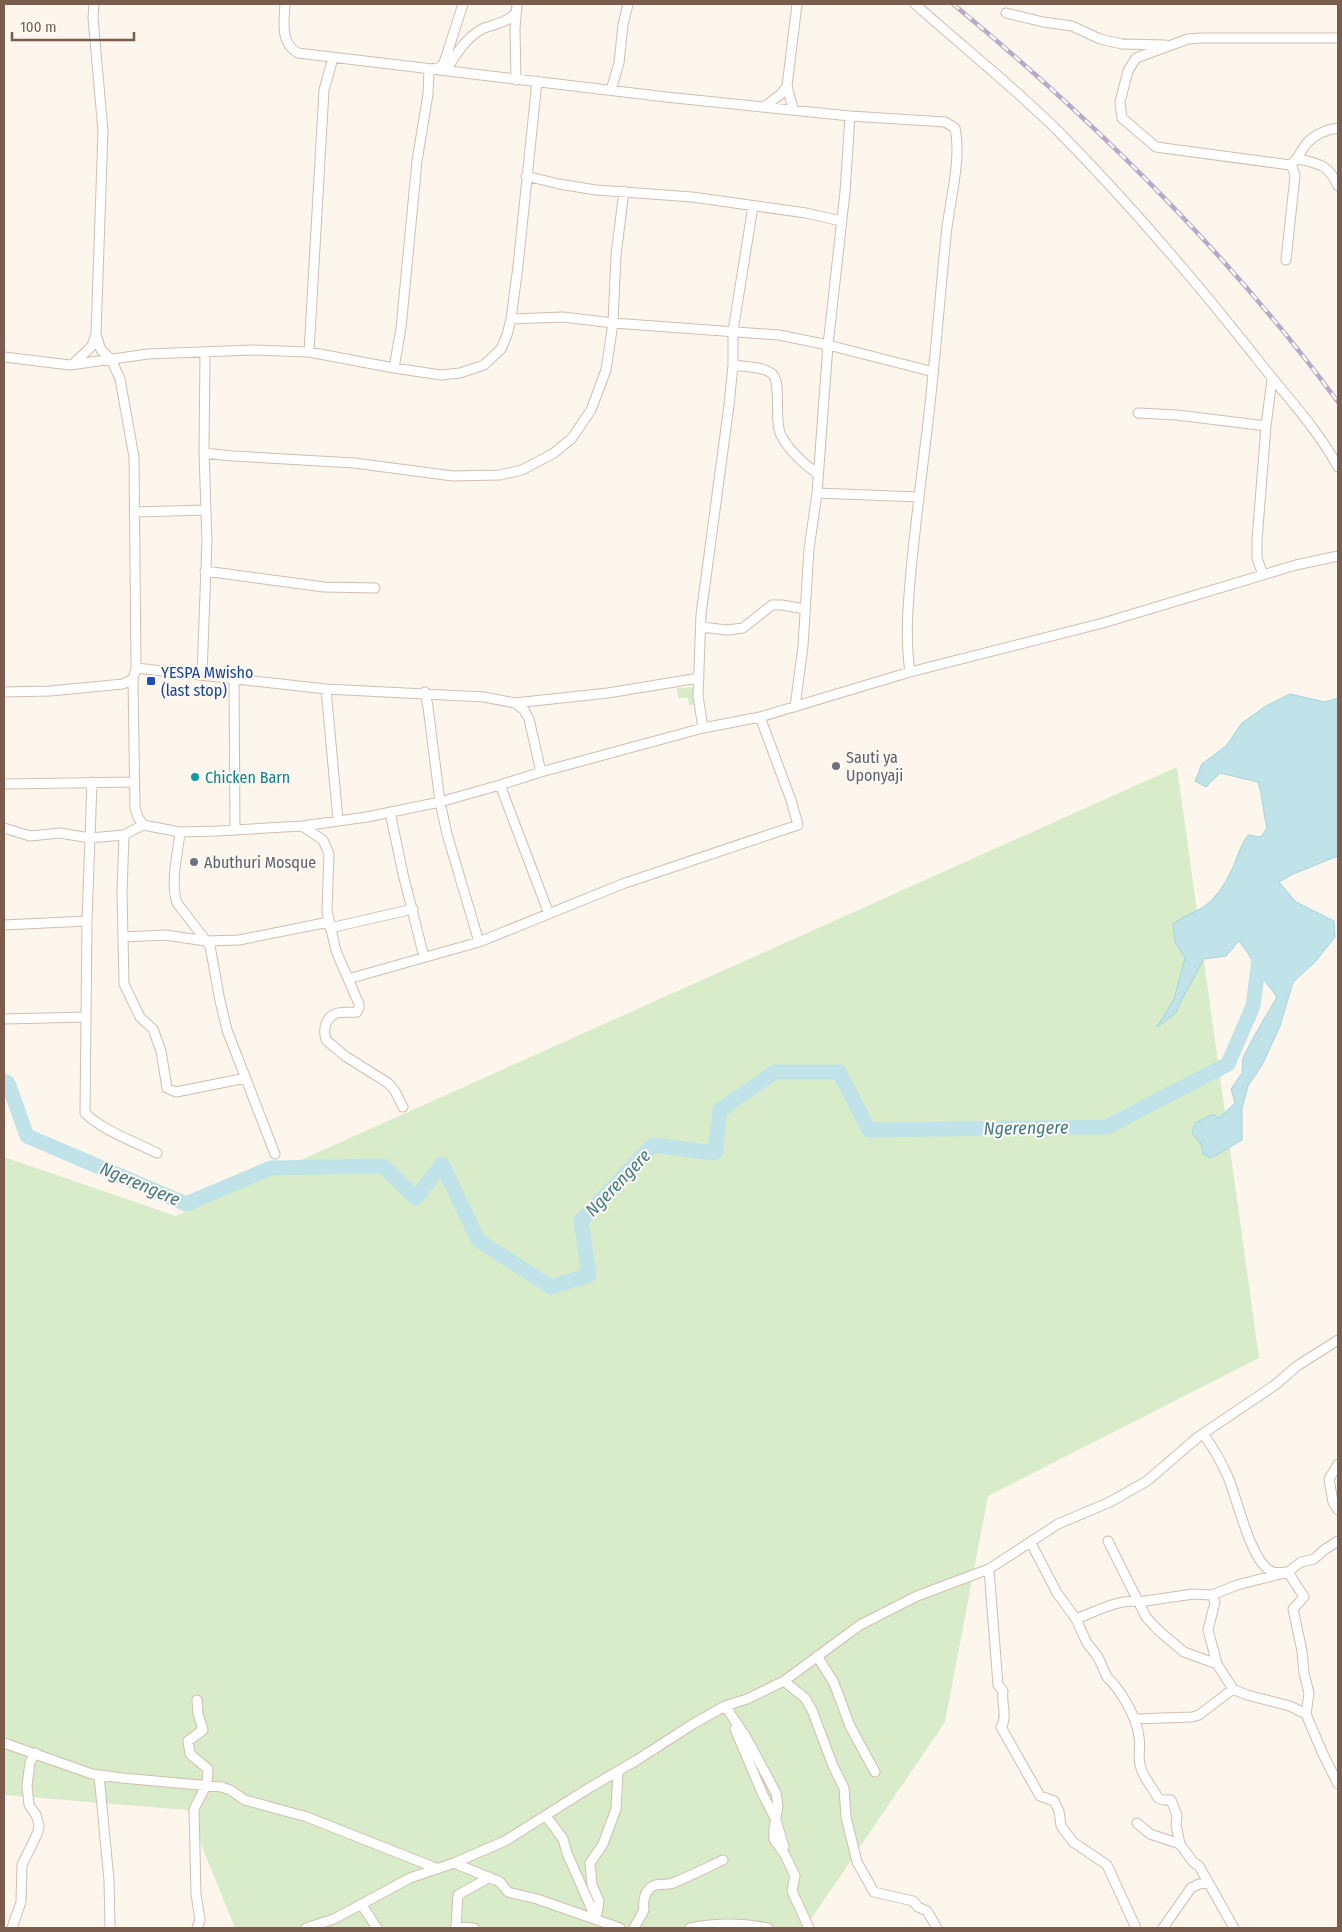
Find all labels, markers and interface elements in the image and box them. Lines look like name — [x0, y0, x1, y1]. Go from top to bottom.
scale bar — [12, 10, 135, 42]
text: 100 m — [20, 18, 57, 36]
place label: YESPA Mwisho (last stop) — [161, 663, 253, 700]
marker: YESPA Mwisho (last stop) — [145, 675, 157, 687]
place label: Sauti ya Uponyaji — [846, 748, 903, 785]
marker: Sauti ya Uponyaji — [830, 760, 842, 772]
place label: Chicken Barn — [205, 768, 290, 787]
marker: Chicken Barn — [189, 771, 201, 783]
place label: Abuthuri Mosque — [204, 853, 316, 872]
marker: Abuthuri Mosque — [188, 856, 200, 868]
water label: Ngerengere — [983, 1116, 1069, 1140]
water label: Ngerengere — [581, 1145, 656, 1221]
water label: Ngerengere — [97, 1157, 184, 1211]

